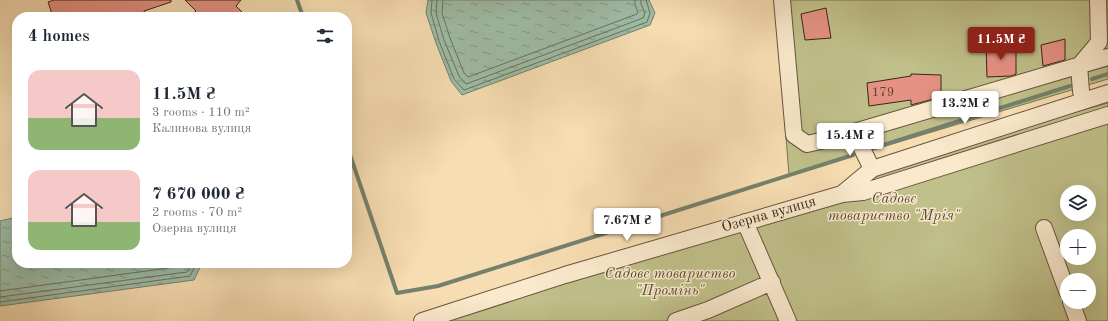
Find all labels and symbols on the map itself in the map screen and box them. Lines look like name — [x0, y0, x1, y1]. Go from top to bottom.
pin: 11.5M ₴ — [964, 27, 1038, 61]
house number: 179 — [872, 86, 894, 99]
pin: 13.2M ₴ — [928, 91, 1002, 125]
pin: 15.4M ₴ — [813, 123, 887, 157]
park label: Садове товариство "Мрія" — [828, 192, 961, 224]
street label: Озерна вулиця — [720, 194, 818, 236]
pin: 7.67M ₴ — [590, 208, 664, 242]
park label: Садове товариство "Промінь" — [604, 267, 736, 299]

